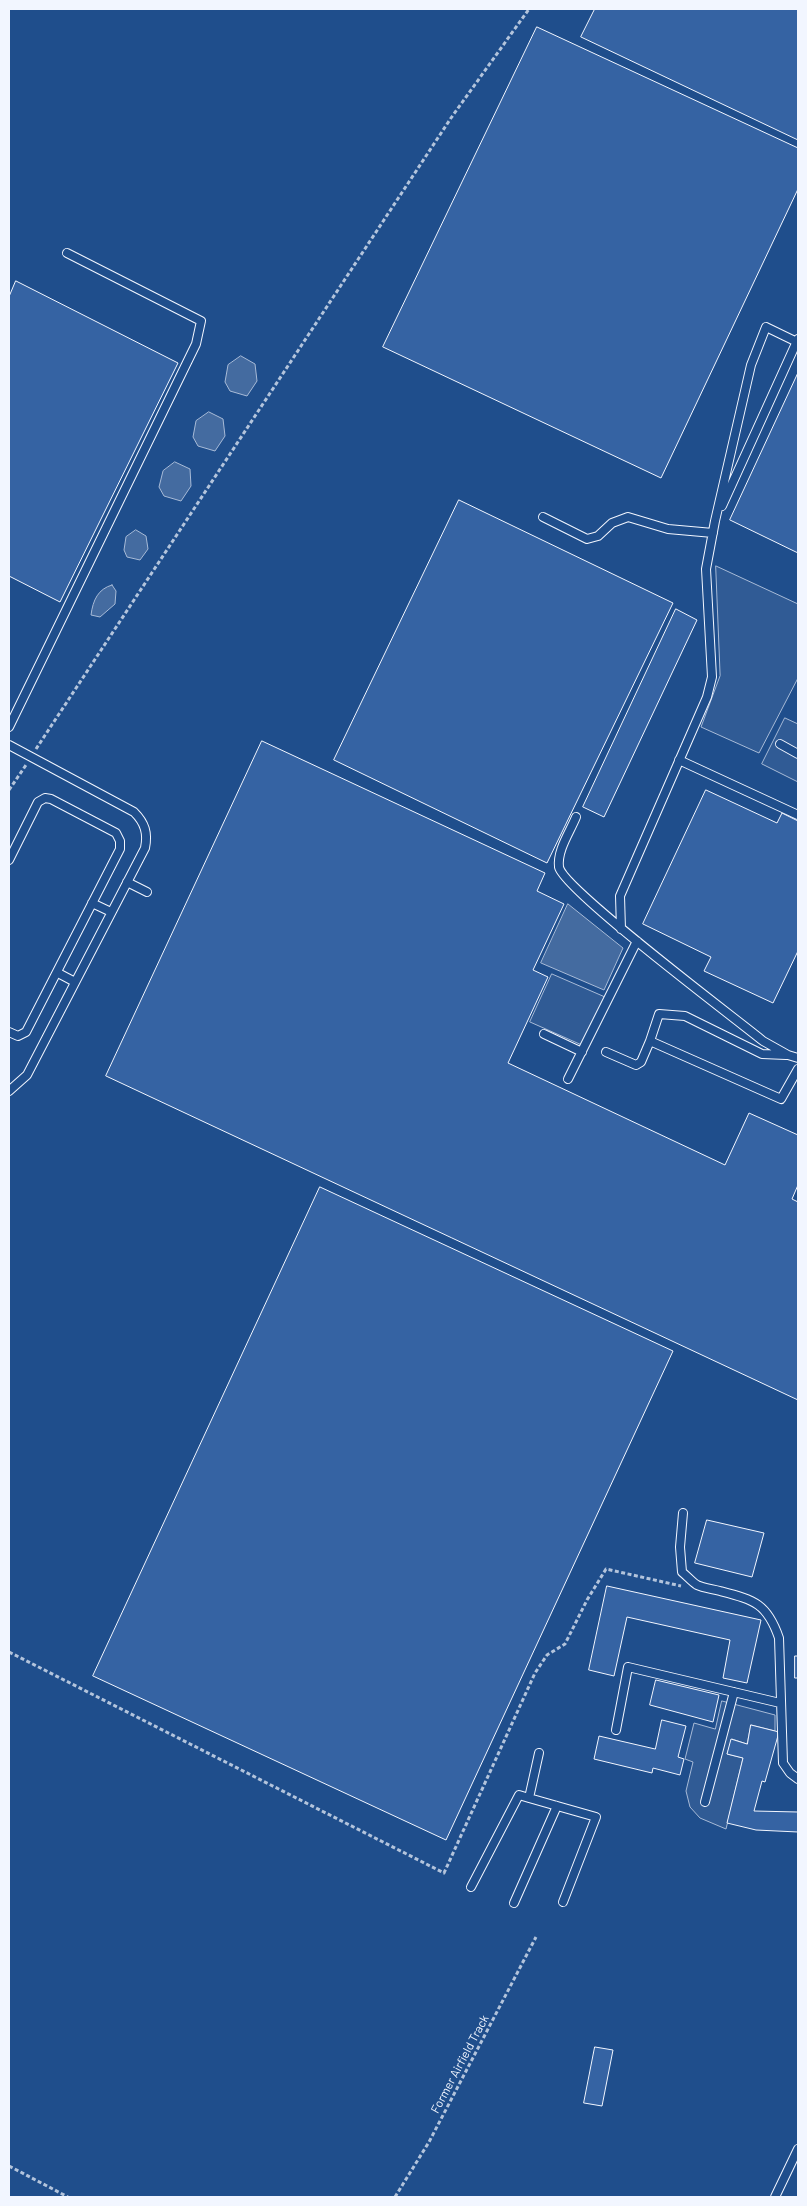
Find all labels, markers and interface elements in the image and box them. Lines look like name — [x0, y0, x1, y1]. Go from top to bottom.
street label: Former Airfield Track — [428, 2012, 492, 2116]

